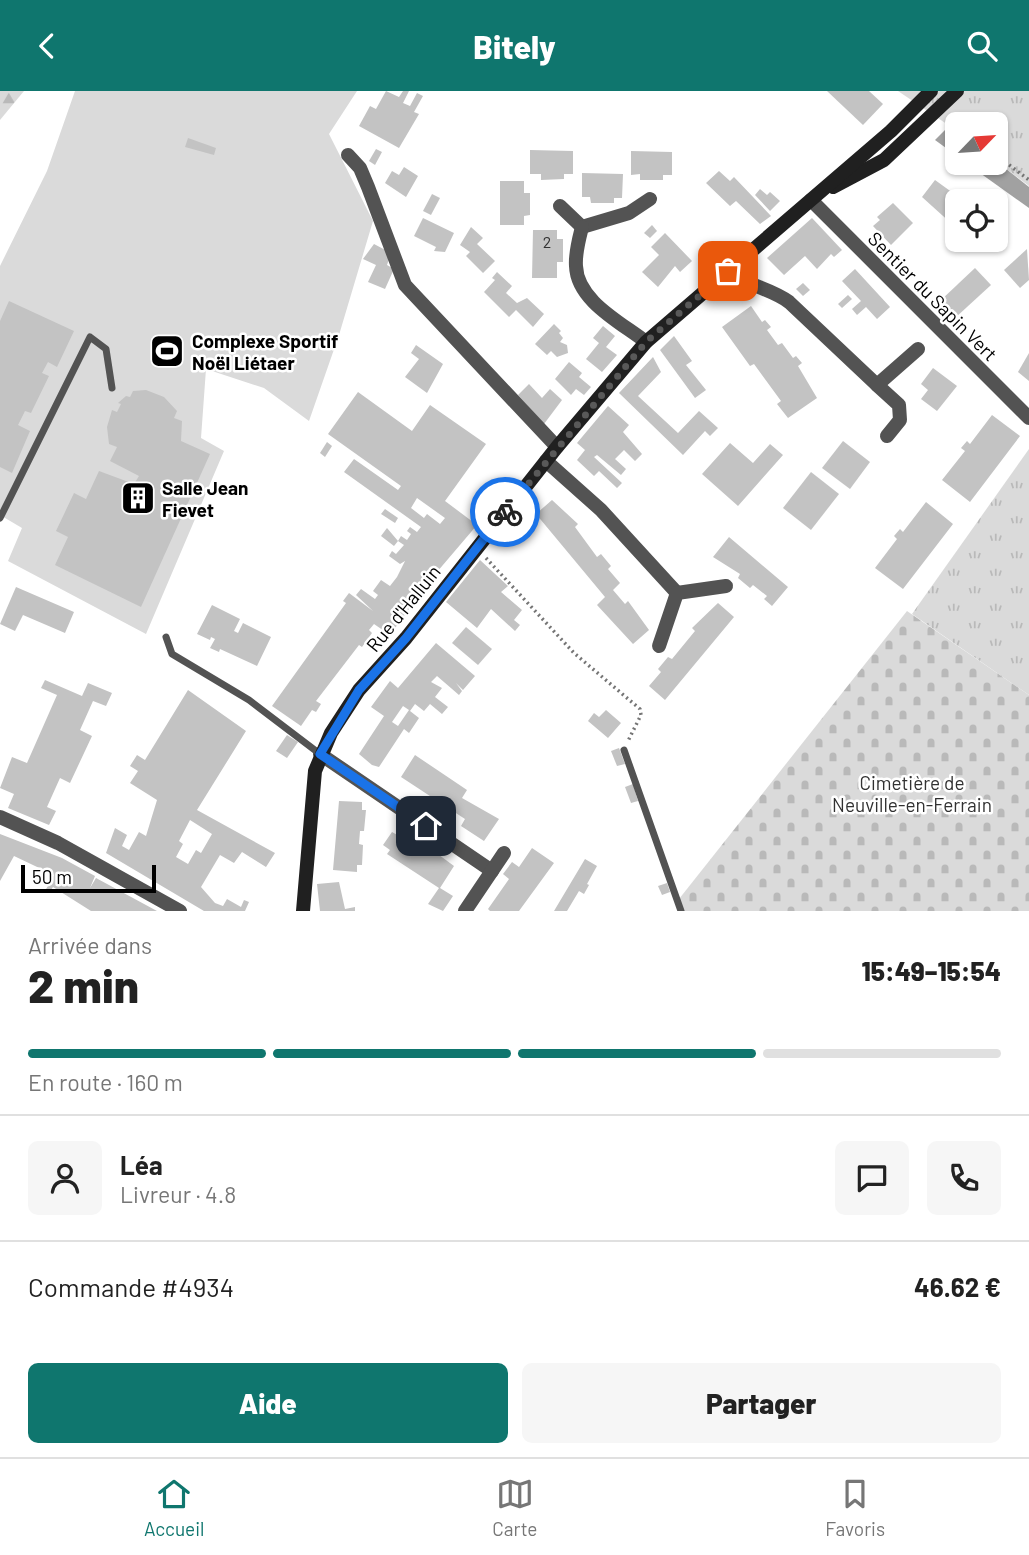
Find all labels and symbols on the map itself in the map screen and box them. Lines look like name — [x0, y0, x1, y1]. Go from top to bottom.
north arrow — [945, 112, 1008, 175]
street label: Sentier du Sapin Vert — [864, 227, 1002, 365]
house number: 2 — [543, 232, 551, 251]
pin — [698, 241, 758, 301]
place label: Complexe Sportif Noël Liétaer — [192, 329, 338, 374]
sports icon: Complexe Sportif Noël Liétaer — [148, 332, 186, 370]
place label: Salle Jean Fievet — [162, 476, 248, 521]
courier — [470, 477, 540, 547]
building icon: Salle Jean Fievet — [119, 479, 157, 517]
street label: Rue d'Halluin — [361, 560, 445, 656]
park label: Cimetière de Neuville-en-Ferrain — [832, 771, 992, 816]
pin — [396, 796, 456, 856]
scale bar — [21, 862, 156, 894]

